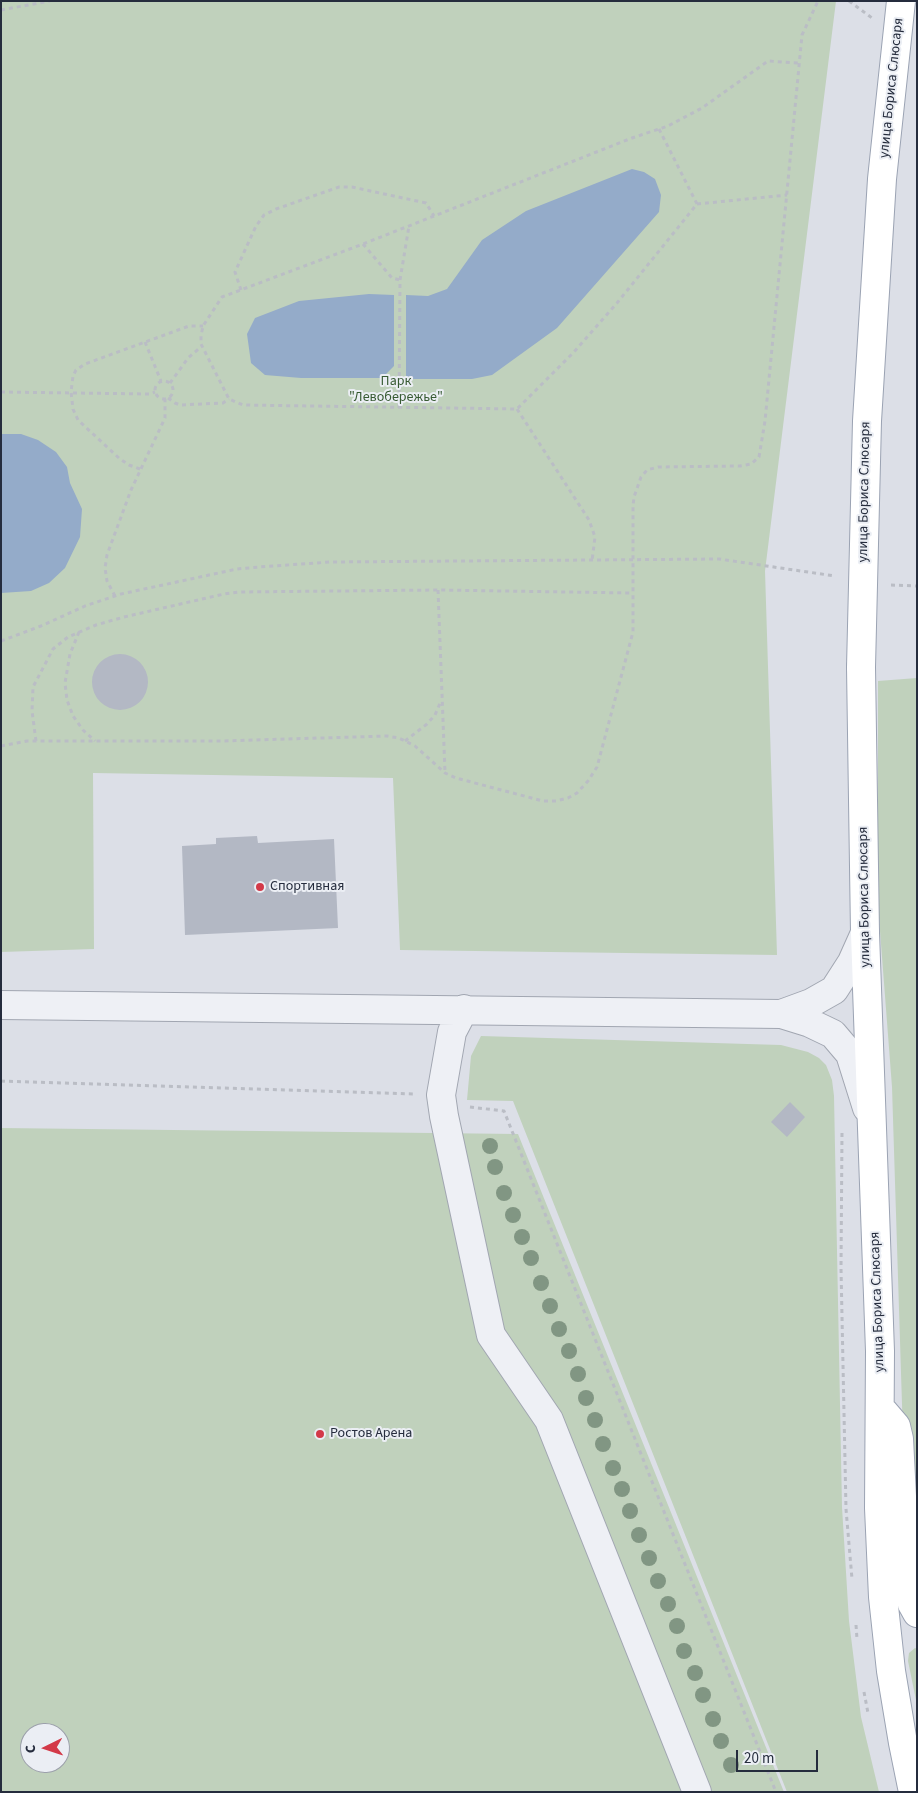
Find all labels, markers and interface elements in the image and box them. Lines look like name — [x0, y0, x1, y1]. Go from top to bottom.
street label: улица Бориса Слюсаря — [876, 17, 908, 159]
park label: Парк "Левобережье" — [349, 374, 443, 407]
street label: улица Бориса Слюсаря — [855, 421, 875, 563]
street label: улица Бориса Слюсаря — [855, 826, 875, 968]
place label: Спортивная — [270, 879, 344, 895]
marker: Спортивная — [254, 881, 266, 893]
street label: улица Бориса Слюсаря — [867, 1231, 889, 1373]
place label: Ростов Арена — [330, 1426, 412, 1442]
marker: Ростов Арена — [314, 1428, 326, 1440]
north arrow — [20, 1723, 70, 1773]
scale bar — [738, 1740, 820, 1772]
text: С — [21, 1744, 41, 1754]
text: 20 m — [744, 1748, 774, 1769]

